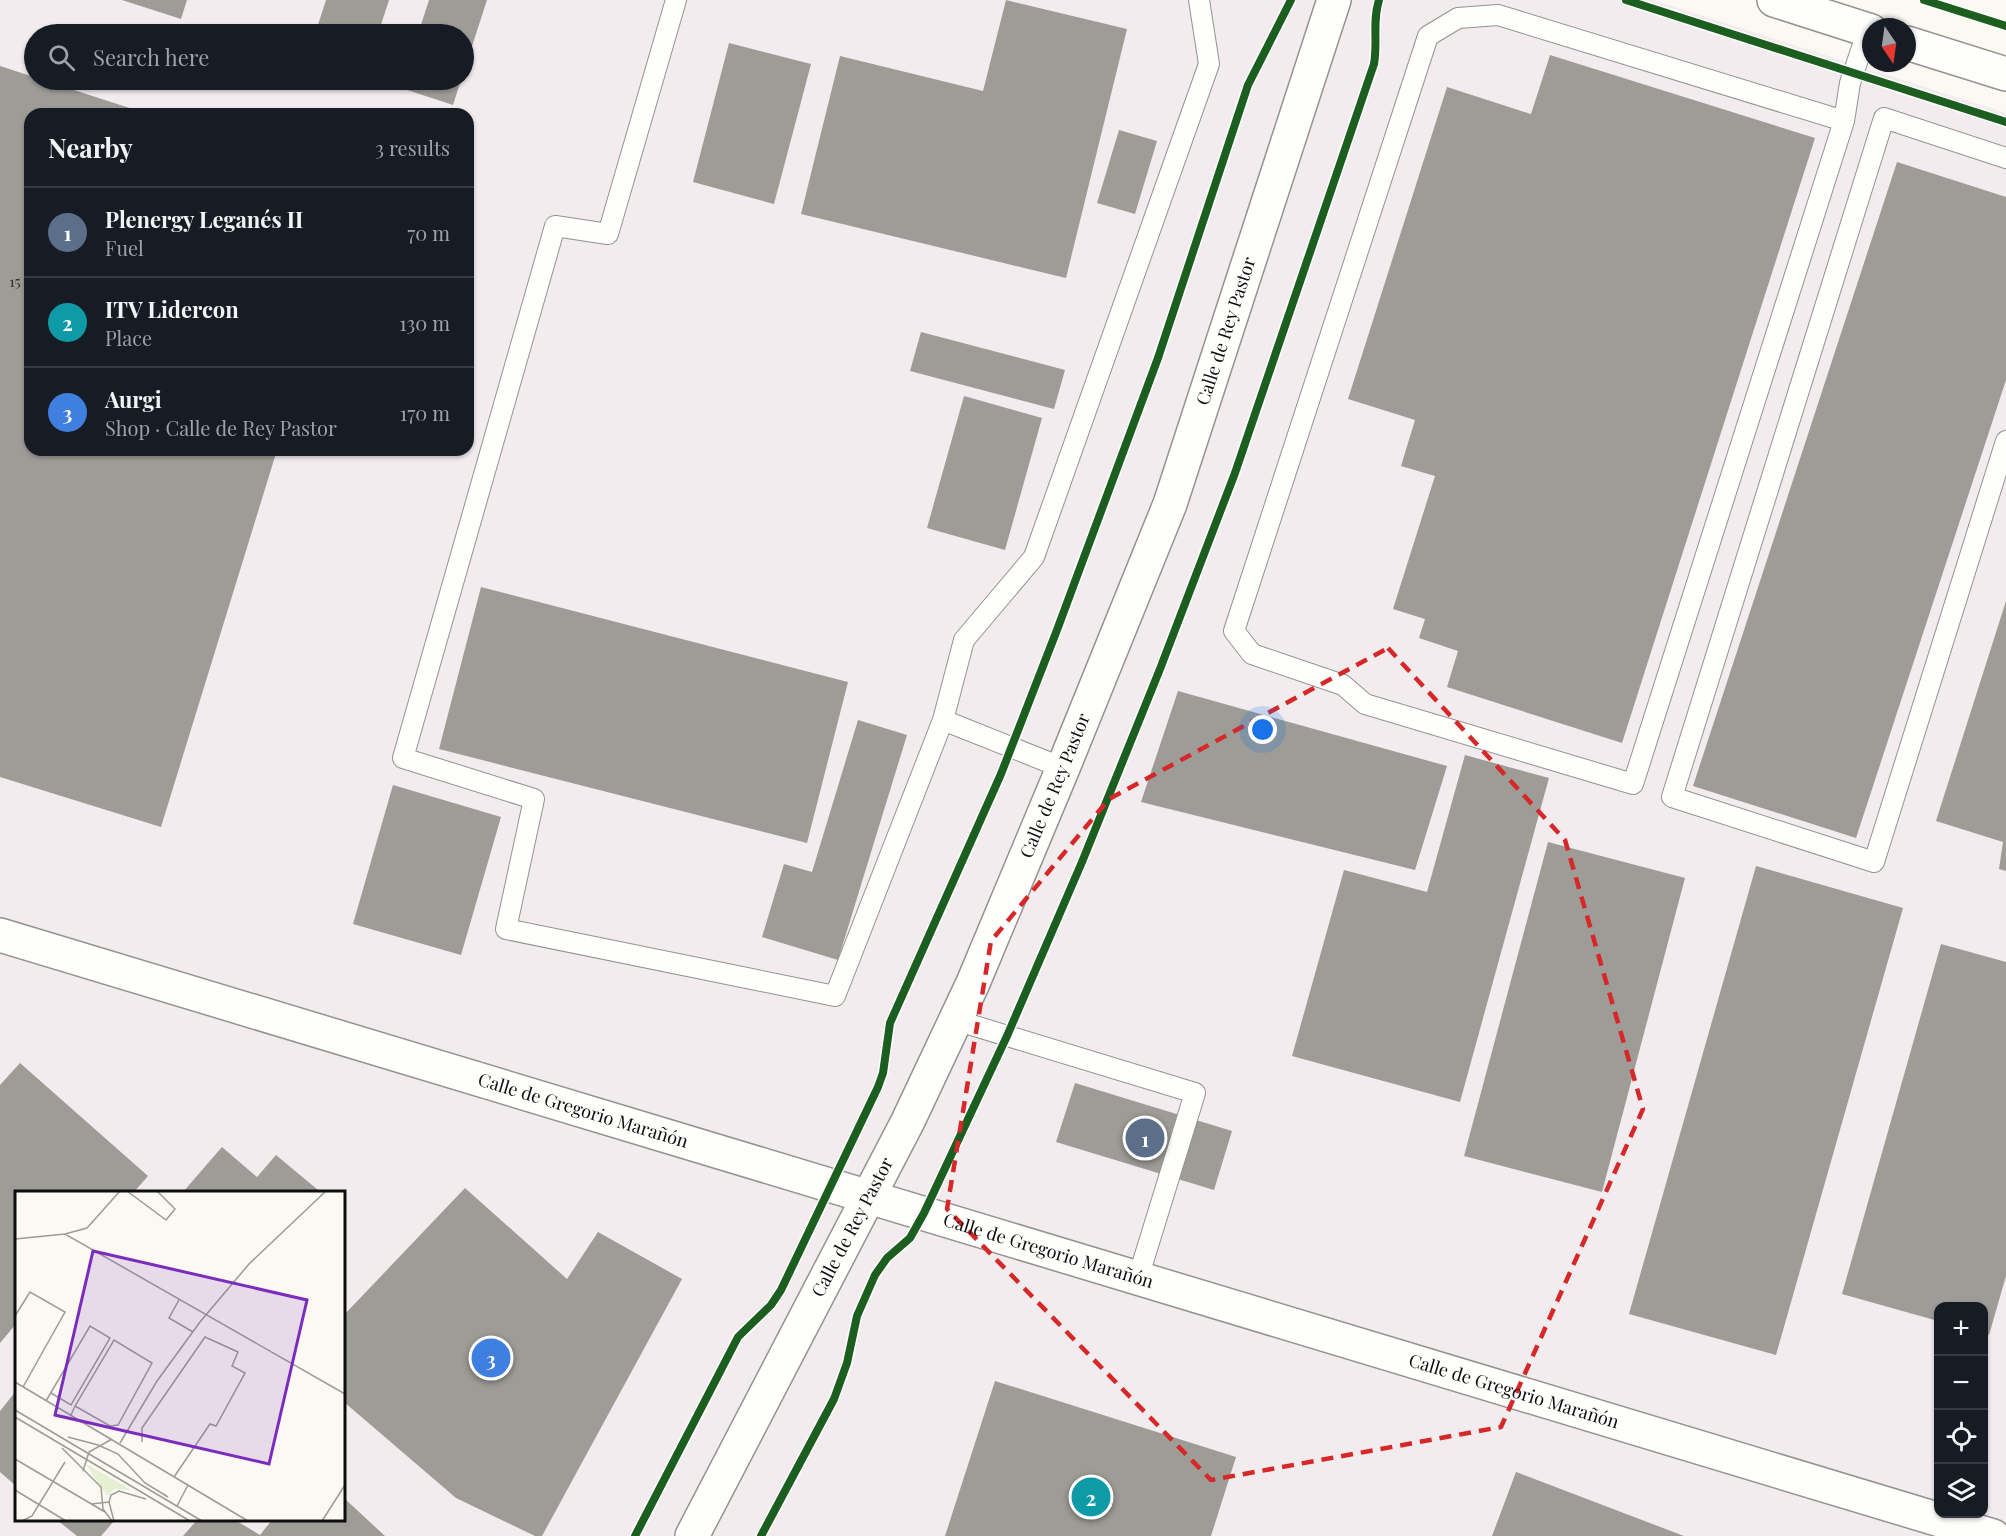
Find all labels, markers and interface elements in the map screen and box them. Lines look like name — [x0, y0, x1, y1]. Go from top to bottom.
north arrow — [1862, 18, 1916, 72]
search box — [24, 24, 474, 90]
icon: search — [45, 41, 78, 74]
text: Search here — [93, 42, 209, 72]
text: Nearby — [48, 130, 133, 165]
text: 3 results — [375, 134, 450, 161]
text: Plenergy Leganés II — [105, 204, 303, 234]
text: 1 — [64, 219, 71, 246]
text: 70 m — [407, 219, 450, 246]
text: Fuel — [105, 234, 144, 261]
street label: Calle de Rey Pastor — [1190, 254, 1261, 408]
house number: 15 — [9, 271, 21, 291]
text: ITV Lidercon — [105, 294, 239, 324]
text: 2 — [62, 309, 73, 336]
text: 130 m — [399, 309, 450, 336]
text: Place — [105, 324, 152, 351]
text: Aurgi — [105, 384, 162, 414]
text: 3 — [63, 399, 72, 426]
text: 170 m — [400, 399, 450, 426]
text: Shop · Calle de Rey Pastor — [105, 414, 337, 441]
street label: Calle de Rey Pastor — [1014, 710, 1095, 861]
your location — [1248, 715, 1277, 744]
street label: Calle de Gregorio Marañón — [475, 1067, 692, 1153]
pin: 1 — [1126, 1116, 1164, 1160]
street label: Calle de Rey Pastor — [805, 1153, 898, 1301]
inset map — [15, 1191, 345, 1521]
street label: Calle de Gregorio Marañón — [941, 1207, 1157, 1293]
map controls — [1934, 1302, 1988, 1518]
button: + — [1934, 1302, 1988, 1356]
pin: 3 — [472, 1336, 510, 1380]
street label: Calle de Gregorio Marañón — [1406, 1347, 1622, 1434]
button: − — [1934, 1356, 1988, 1410]
button: locate — [1934, 1410, 1988, 1464]
button: layers — [1934, 1464, 1988, 1518]
pin: 2 — [1072, 1474, 1110, 1520]

